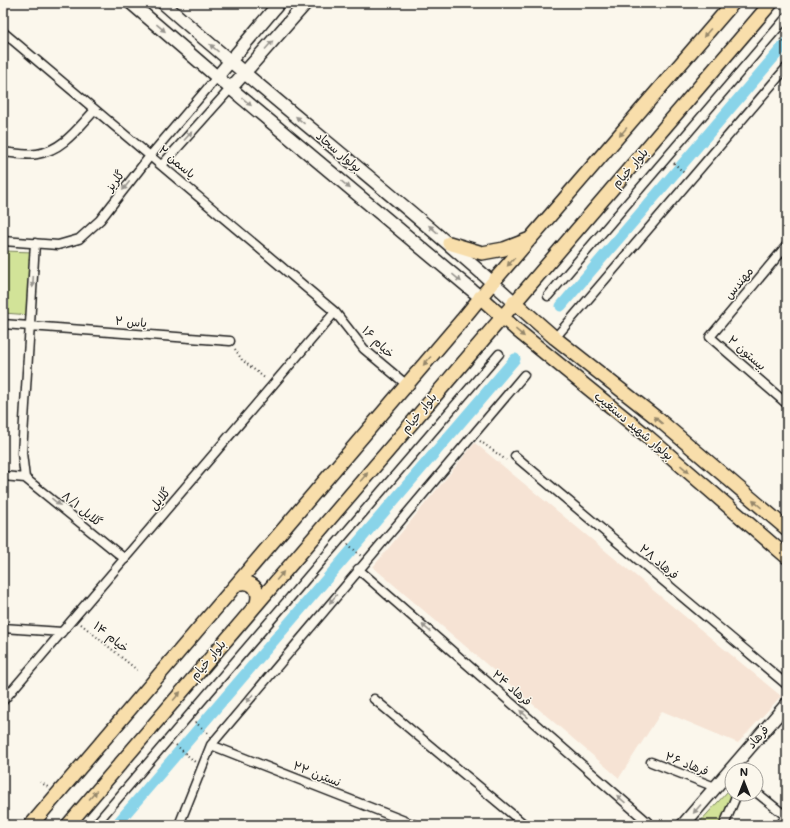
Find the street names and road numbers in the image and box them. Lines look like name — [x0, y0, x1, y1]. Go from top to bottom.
street label: بولوار سجاد — [313, 127, 366, 176]
street label: یاسمن ۲ — [156, 141, 199, 181]
street label: بلوار خیام — [607, 144, 653, 192]
street label: گلریز — [100, 167, 127, 195]
street label: مهندس — [720, 263, 756, 302]
street label: یاس ۲ — [114, 312, 148, 330]
street label: خیام ۱۶ — [358, 322, 398, 362]
street label: بیستون ۲ — [724, 331, 770, 374]
street label: بولوار شهید دستغیب — [591, 387, 678, 464]
street label: بلوار خیام — [397, 389, 441, 437]
street label: گلایل — [145, 484, 173, 513]
street label: گلایل ۸/۱ — [59, 487, 106, 529]
street label: فرهاد ۲۸ — [637, 540, 683, 582]
street label: خیام ۱۴ — [89, 617, 133, 657]
street label: بلوار خیام — [186, 636, 230, 684]
street label: فرهاد ۲۴ — [490, 666, 536, 709]
street label: فرهاد — [743, 721, 772, 751]
street label: فرهاد ۲۶ — [663, 747, 711, 779]
street label: نسترن ۲۲ — [291, 757, 344, 789]

